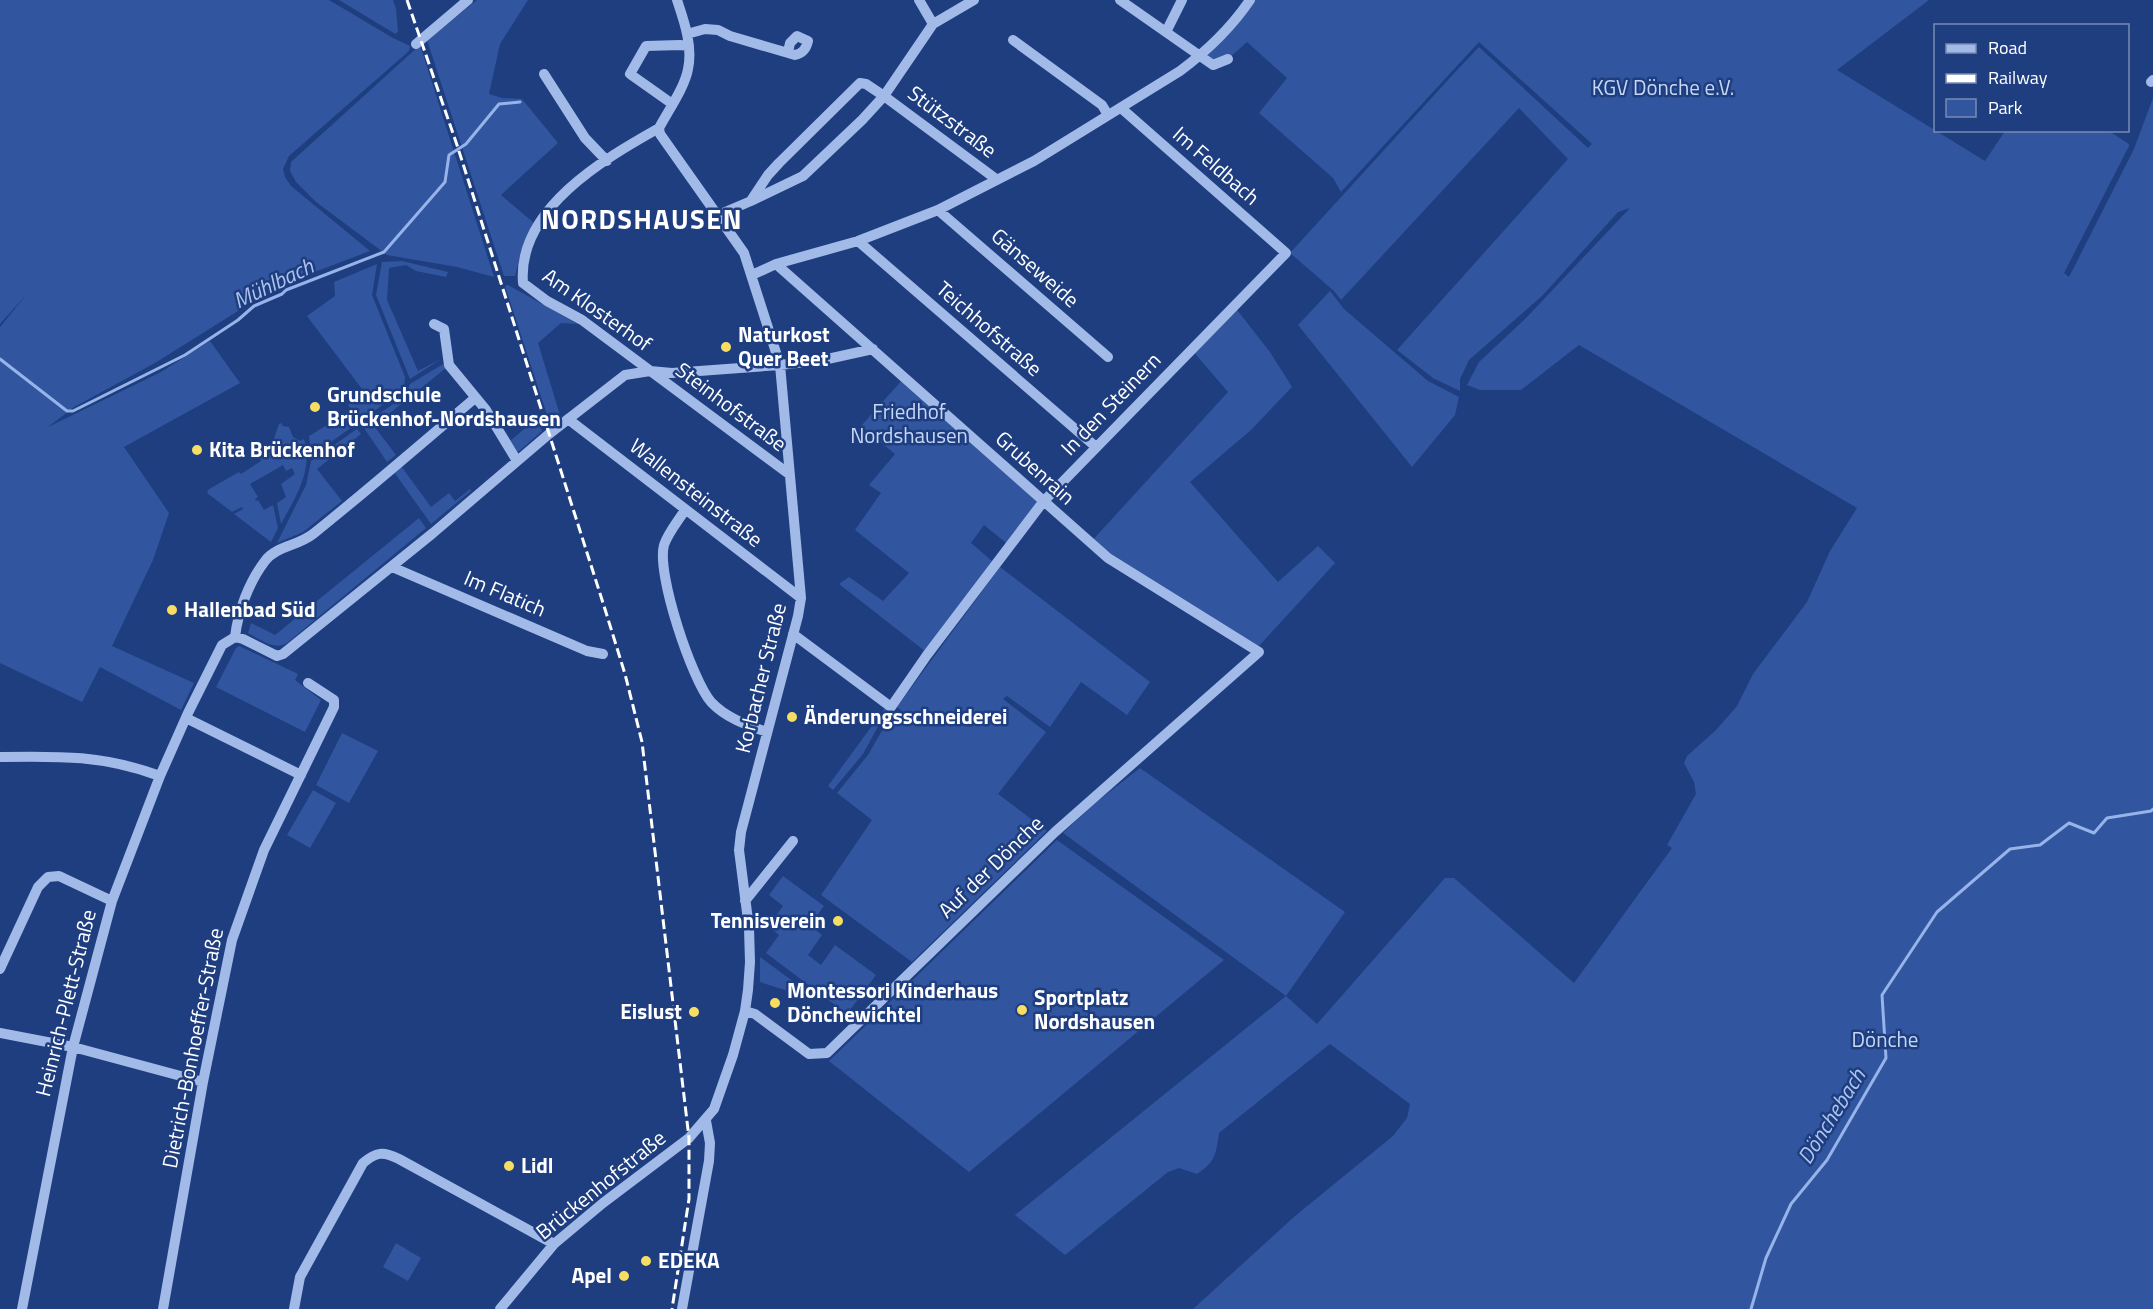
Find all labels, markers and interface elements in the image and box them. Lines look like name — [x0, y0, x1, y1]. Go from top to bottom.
legend — [1934, 24, 2129, 132]
text: Road — [1988, 34, 2027, 61]
text: Railway — [1988, 64, 2048, 91]
park label: KGV Dönche e.V. — [1592, 71, 1734, 103]
street label: Stützstraße — [901, 77, 1004, 165]
text: Park — [1988, 94, 2023, 121]
street label: Im Feldbach — [1166, 118, 1267, 212]
district label: NORDSHAUSEN — [541, 198, 743, 239]
street label: Gänseweide — [984, 220, 1087, 315]
water label: Mühlbach — [227, 248, 320, 317]
street label: Am Klosterhof — [536, 260, 659, 359]
street label: Teichhofstraße — [929, 273, 1050, 384]
place label: Naturkost Quer Beet — [738, 318, 830, 374]
marker: Naturkost Quer Beet — [719, 340, 733, 354]
street label: In den Steinern — [1053, 344, 1168, 462]
street label: Steinhofstraße — [669, 354, 794, 459]
place label: Grundschule Brückenhof-Nordshausen — [327, 378, 561, 434]
park label: Friedhof Nordshausen — [850, 395, 968, 451]
marker: Grundschule Brückenhof-Nordshausen — [308, 400, 322, 414]
street label: Grubenrain — [989, 423, 1083, 512]
street label: Wallensteinstraße — [623, 430, 770, 555]
place label: Kita Brückenhof — [209, 433, 355, 465]
marker: Kita Brückenhof — [190, 443, 204, 457]
street label: Im Flatich — [459, 562, 551, 625]
place label: Hallenbad Süd — [184, 593, 315, 625]
street label: Korbacher Straße — [726, 599, 794, 756]
marker: Hallenbad Süd — [165, 603, 179, 617]
place label: Änderungsschneiderei — [804, 700, 1007, 732]
marker: Änderungsschneiderei — [785, 710, 799, 724]
street label: Auf der Dönche — [930, 808, 1050, 925]
place label: Tennisverein — [711, 904, 826, 936]
street label: Heinrich-Plett-Straße — [26, 906, 104, 1100]
marker: Tennisverein — [831, 914, 845, 928]
street label: Dietrich-Bonhoeffer-Straße — [153, 925, 231, 1171]
place label: Montessori Kinderhaus Dönchewichtel — [787, 974, 998, 1030]
place label: Sportplatz Nordshausen — [1034, 981, 1155, 1037]
place label: Eislust — [620, 995, 682, 1027]
marker: Montessori Kinderhaus Dönchewichtel — [768, 996, 782, 1010]
marker: Sportplatz Nordshausen — [1015, 1003, 1029, 1017]
marker: Eislust — [687, 1005, 701, 1019]
park label: Dönche — [1852, 1023, 1918, 1055]
water label: Dönchebach — [1788, 1061, 1874, 1170]
street label: Brückenhofstraße — [528, 1122, 672, 1247]
place label: Lidl — [521, 1149, 554, 1181]
marker: Lidl — [502, 1159, 516, 1173]
place label: EDEKA — [658, 1244, 720, 1276]
marker: EDEKA — [639, 1254, 653, 1268]
place label: Apel — [572, 1259, 612, 1291]
marker: Apel — [617, 1269, 631, 1283]

